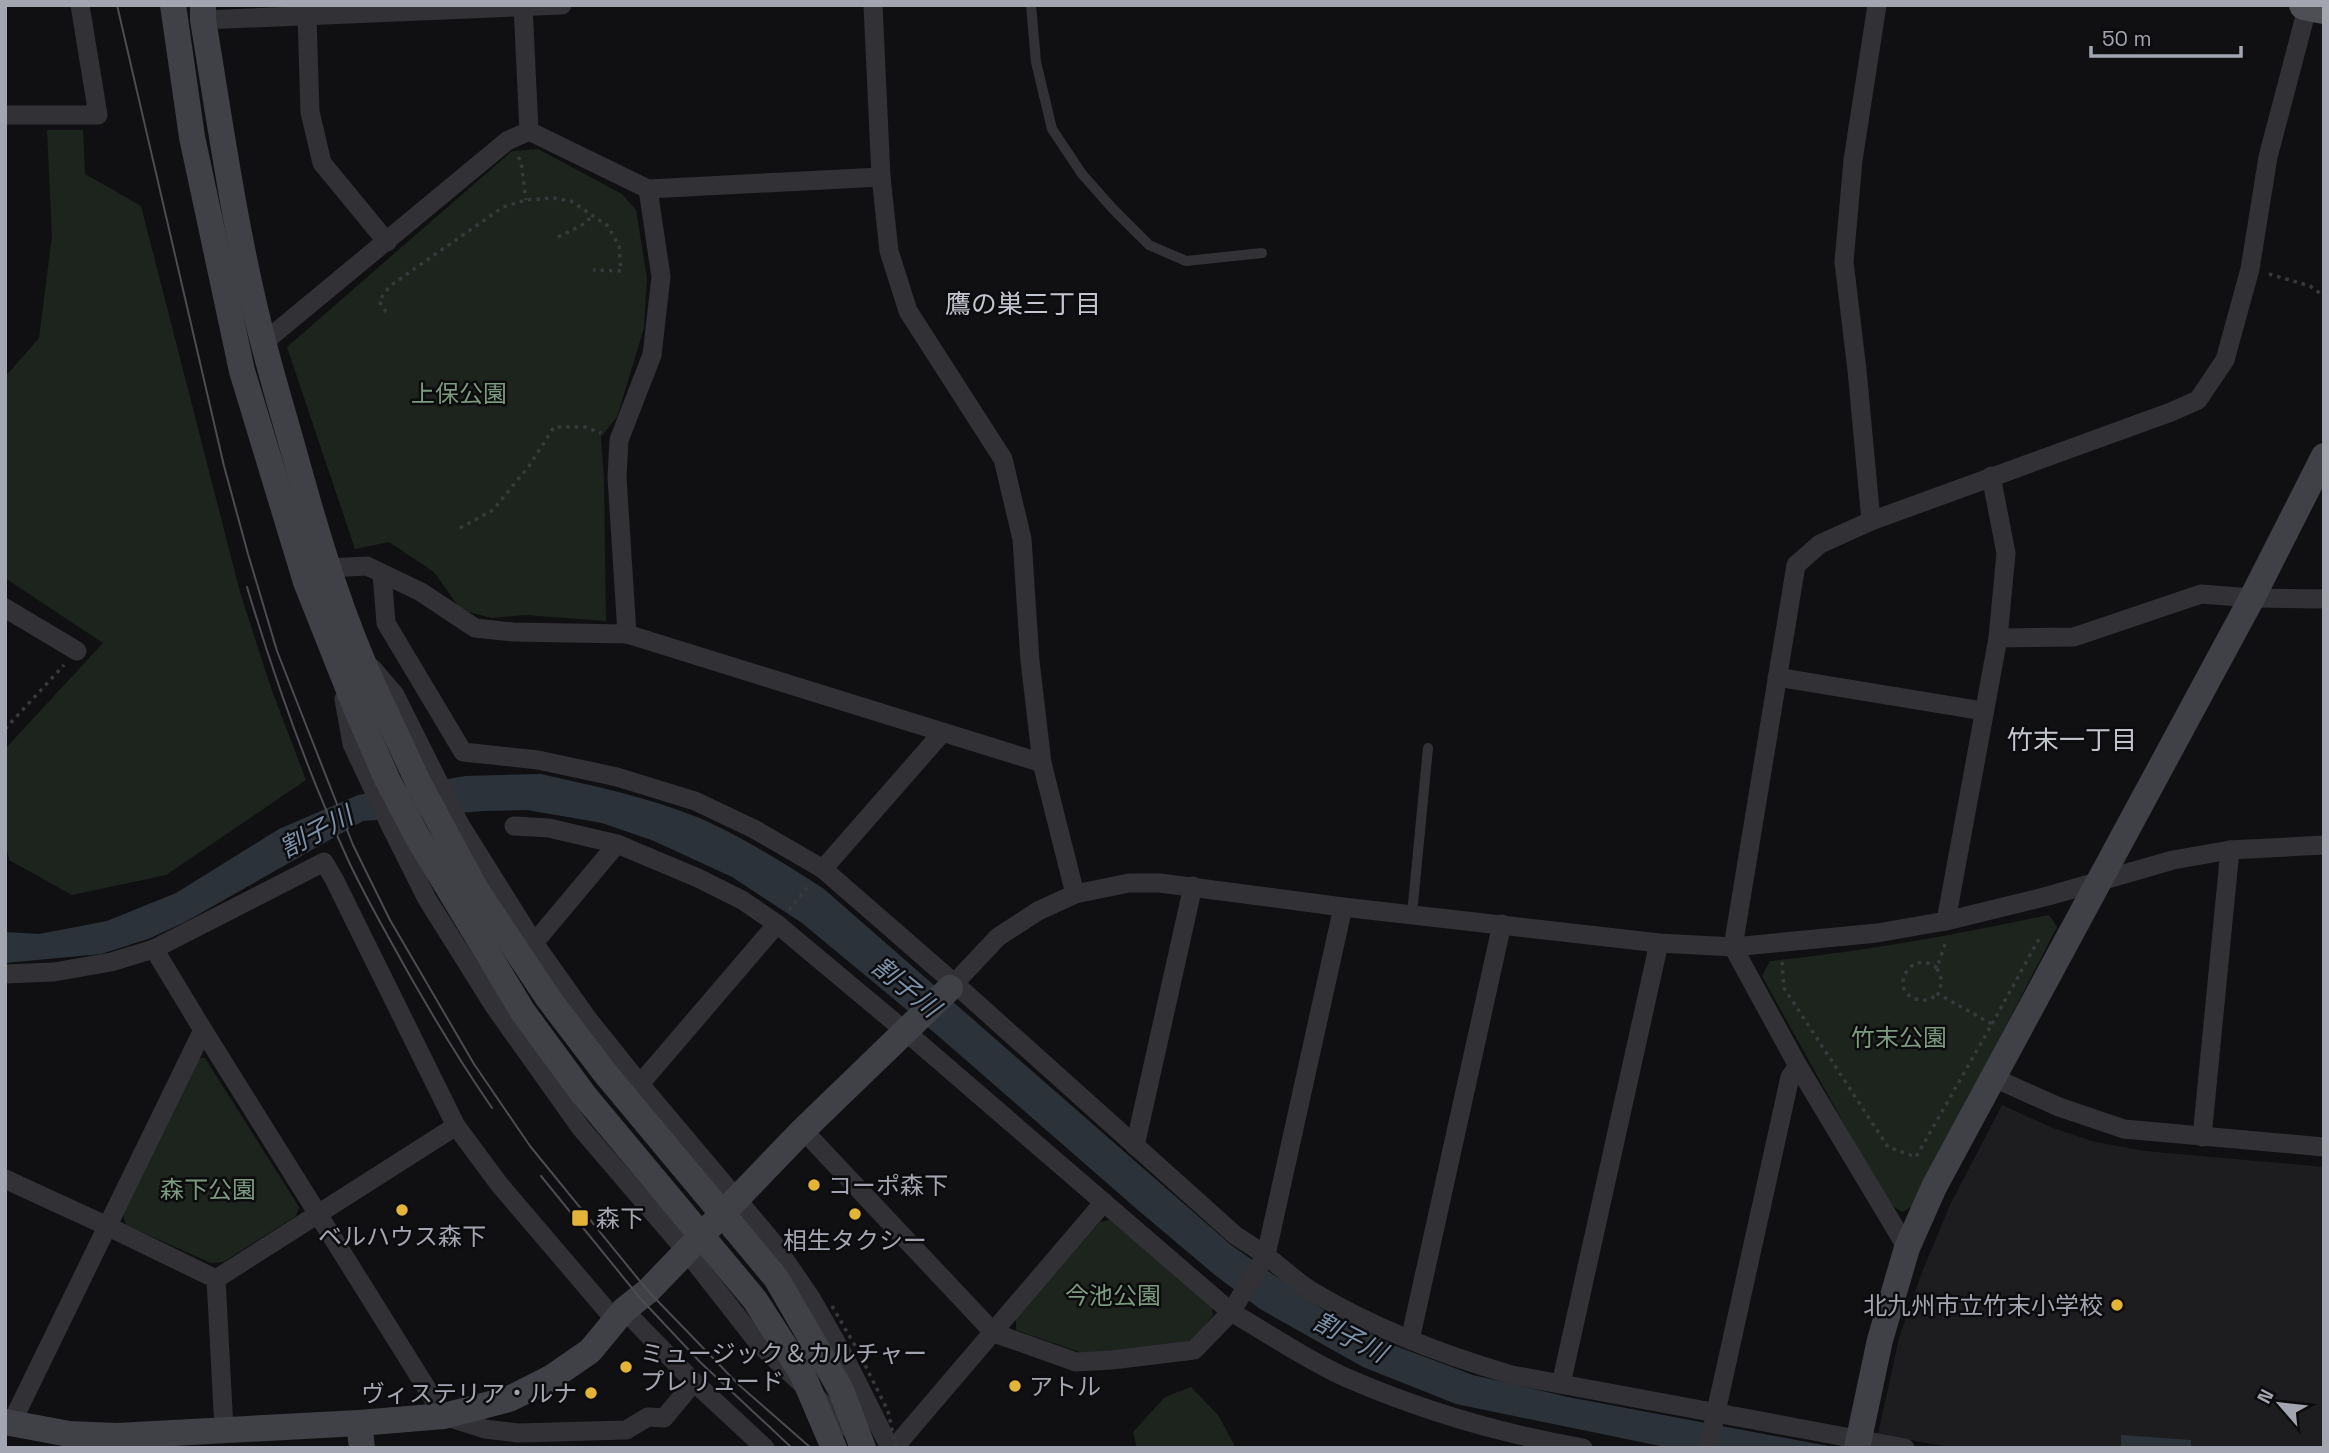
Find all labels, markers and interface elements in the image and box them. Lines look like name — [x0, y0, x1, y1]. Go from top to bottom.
scale bar — [2091, 14, 2242, 58]
text: 50 m — [2102, 25, 2152, 52]
district label: 鷹の巣三丁目 — [945, 287, 1101, 321]
park label: 上保公園 — [411, 378, 507, 409]
district label: 竹末一丁目 — [2007, 723, 2137, 757]
water label: 割子川 — [274, 797, 361, 865]
water label: 割子川 — [865, 949, 949, 1027]
park label: 竹末公園 — [1851, 1022, 1947, 1053]
place label: コーポ森下 — [828, 1170, 948, 1201]
park label: 森下公園 — [160, 1174, 256, 1205]
marker: コーポ森下 — [806, 1177, 822, 1193]
marker: ベルハウス森下 — [394, 1202, 410, 1218]
place label: 森下 — [596, 1203, 644, 1234]
marker: 相生タクシー — [847, 1206, 863, 1222]
marker: 森下 — [570, 1208, 590, 1228]
place label: ベルハウス森下 — [318, 1221, 486, 1252]
place label: 相生タクシー — [783, 1225, 927, 1256]
park label: 今池公園 — [1065, 1280, 1161, 1311]
place label: 北九州市立竹末小学校 — [1863, 1290, 2103, 1321]
marker: 北九州市立竹末小学校 — [2109, 1297, 2125, 1313]
water label: 割子川 — [1308, 1304, 1395, 1371]
place label: ミュージック＆カルチャー プレリュード — [640, 1338, 927, 1397]
marker: ミュージック＆カルチャー プレリュード — [618, 1359, 634, 1375]
north arrow — [2245, 1369, 2315, 1439]
place label: アトル — [1029, 1371, 1101, 1402]
place label: ヴィステリア・ルナ — [361, 1378, 577, 1409]
marker: アトル — [1007, 1378, 1023, 1394]
marker: ヴィステリア・ルナ — [583, 1385, 599, 1401]
text: N — [2251, 1385, 2279, 1408]

